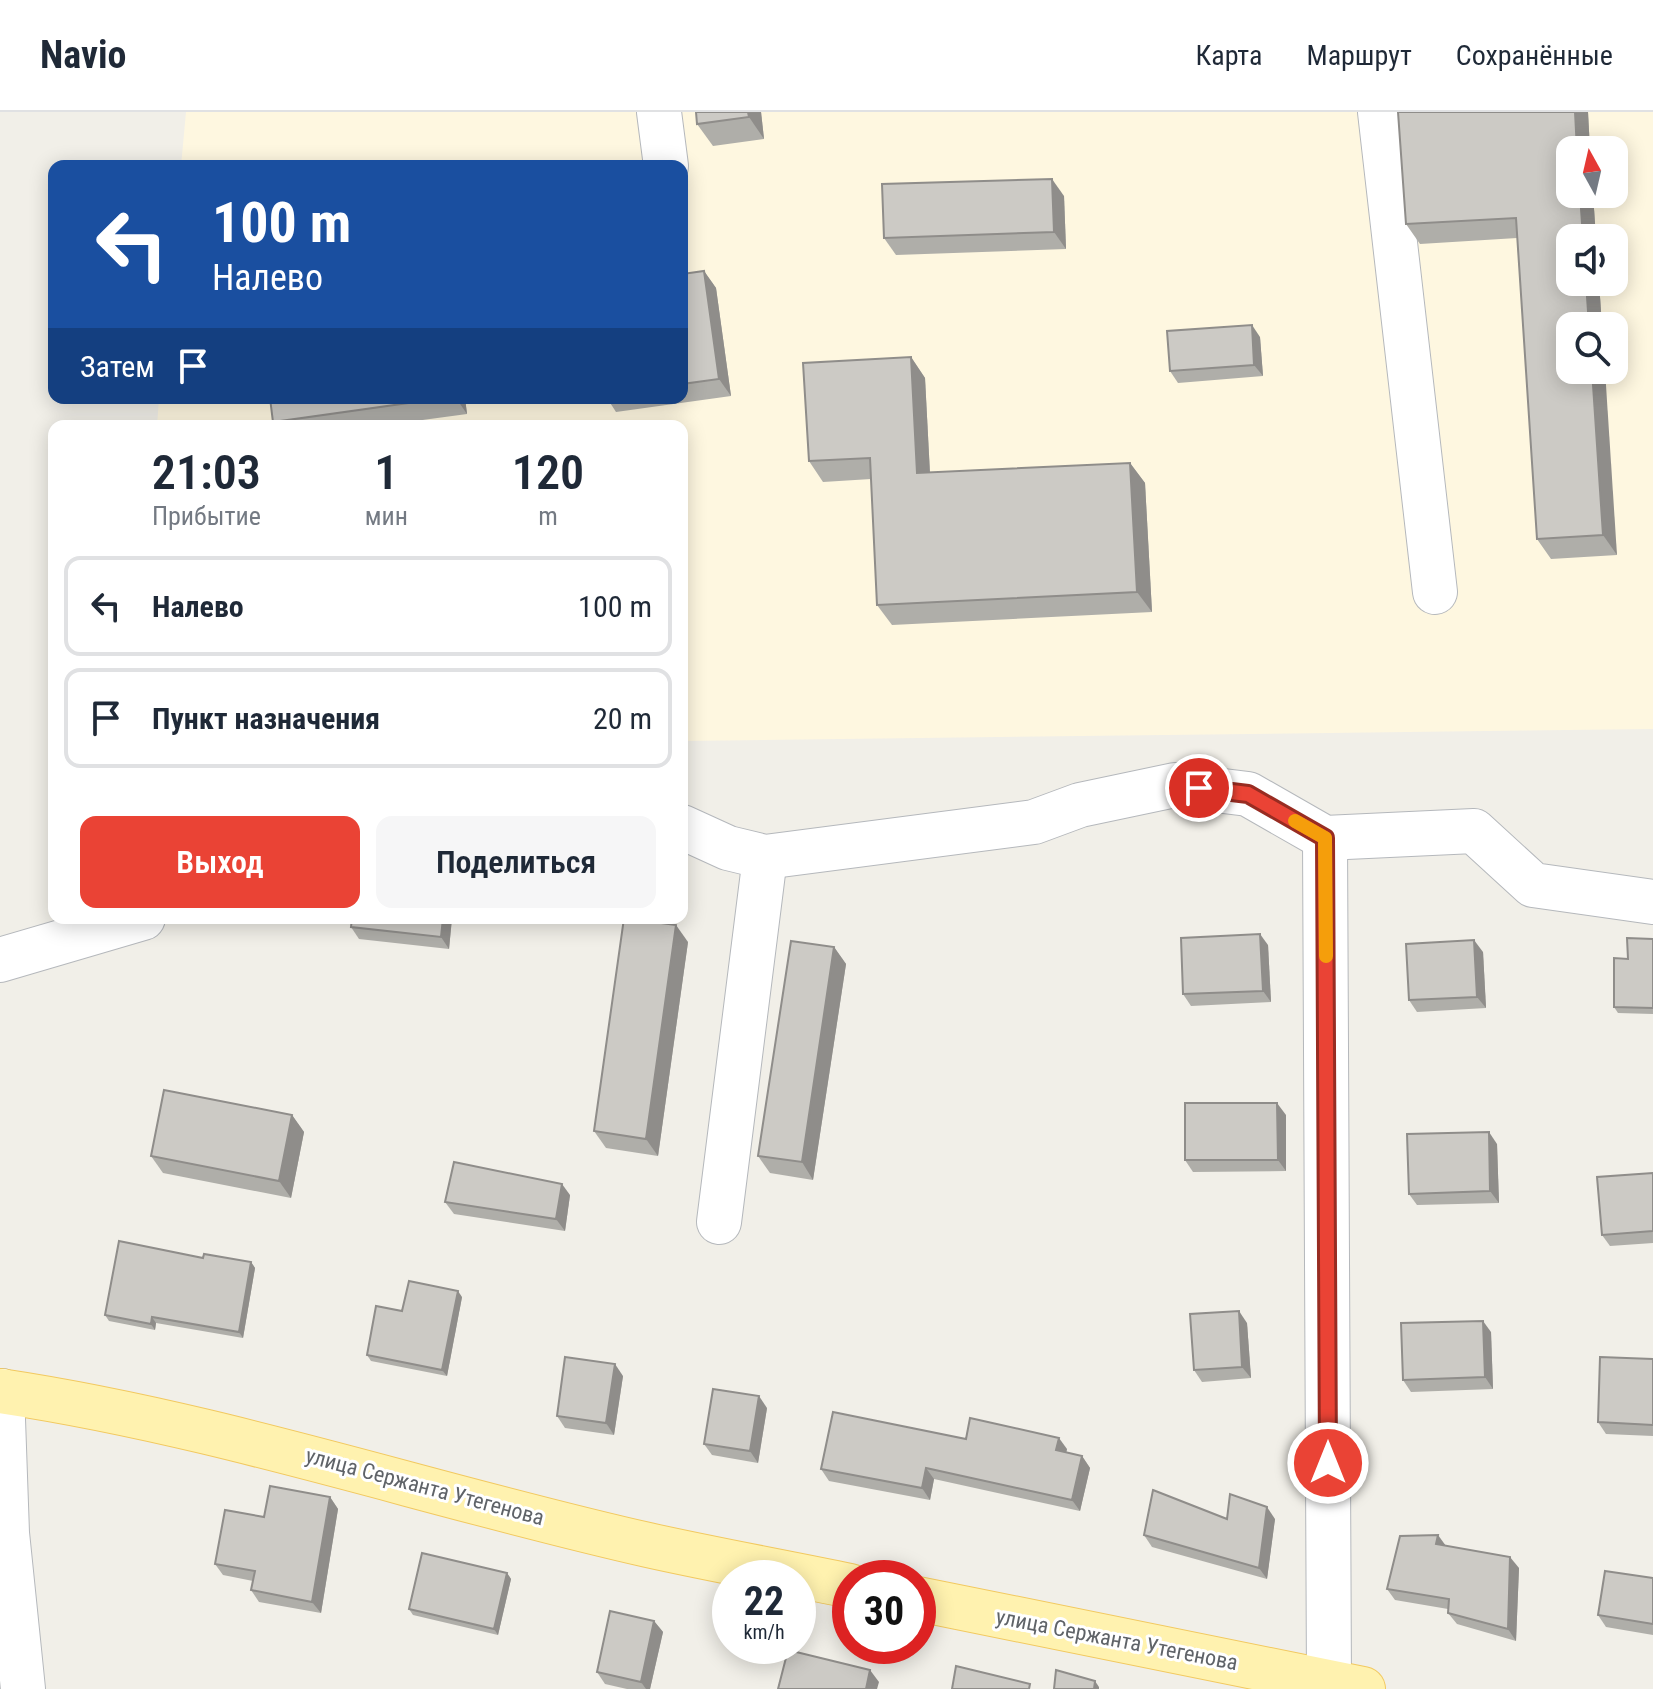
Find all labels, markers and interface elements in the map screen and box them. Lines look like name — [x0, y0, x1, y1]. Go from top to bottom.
text: Navio — [40, 33, 126, 77]
text: Карта — [1196, 39, 1262, 72]
text: Маршрут — [1306, 39, 1412, 72]
text: Сохранённые — [1456, 39, 1613, 72]
north arrow — [1556, 136, 1628, 208]
map controls — [1556, 136, 1628, 384]
text: 100 m — [212, 190, 351, 256]
icon: left — [80, 192, 184, 296]
button: sound — [1556, 224, 1628, 296]
text: Налево — [212, 257, 323, 299]
button: search — [1556, 312, 1628, 384]
icon: arrive — [171, 344, 215, 388]
text: Затем — [80, 349, 155, 384]
text: 21:03 — [152, 444, 261, 501]
text: 1 — [374, 444, 398, 501]
text: 120 — [512, 444, 584, 501]
text: Прибытие — [152, 501, 261, 531]
text: мин — [365, 501, 408, 531]
text: m — [538, 501, 558, 531]
icon: left — [84, 584, 128, 628]
text: Налево — [152, 589, 244, 624]
text: 100 m — [578, 589, 652, 624]
icon: arrive — [84, 696, 128, 740]
text: Пункт назначения — [152, 701, 380, 736]
text: 20 m — [593, 701, 652, 736]
pin — [1165, 754, 1233, 822]
icon: arrive — [1177, 766, 1221, 810]
button: Выход — [80, 816, 360, 908]
button: Поделиться — [376, 816, 656, 908]
position arrow — [1286, 1421, 1370, 1505]
street label: улица Сержанта Утегенова — [303, 1443, 547, 1530]
speed limit sign: 30 — [832, 1560, 936, 1664]
text: 22 — [744, 1578, 784, 1625]
street label: улица Сержанта Утегенова — [994, 1604, 1240, 1675]
text: km/h — [743, 1620, 785, 1644]

